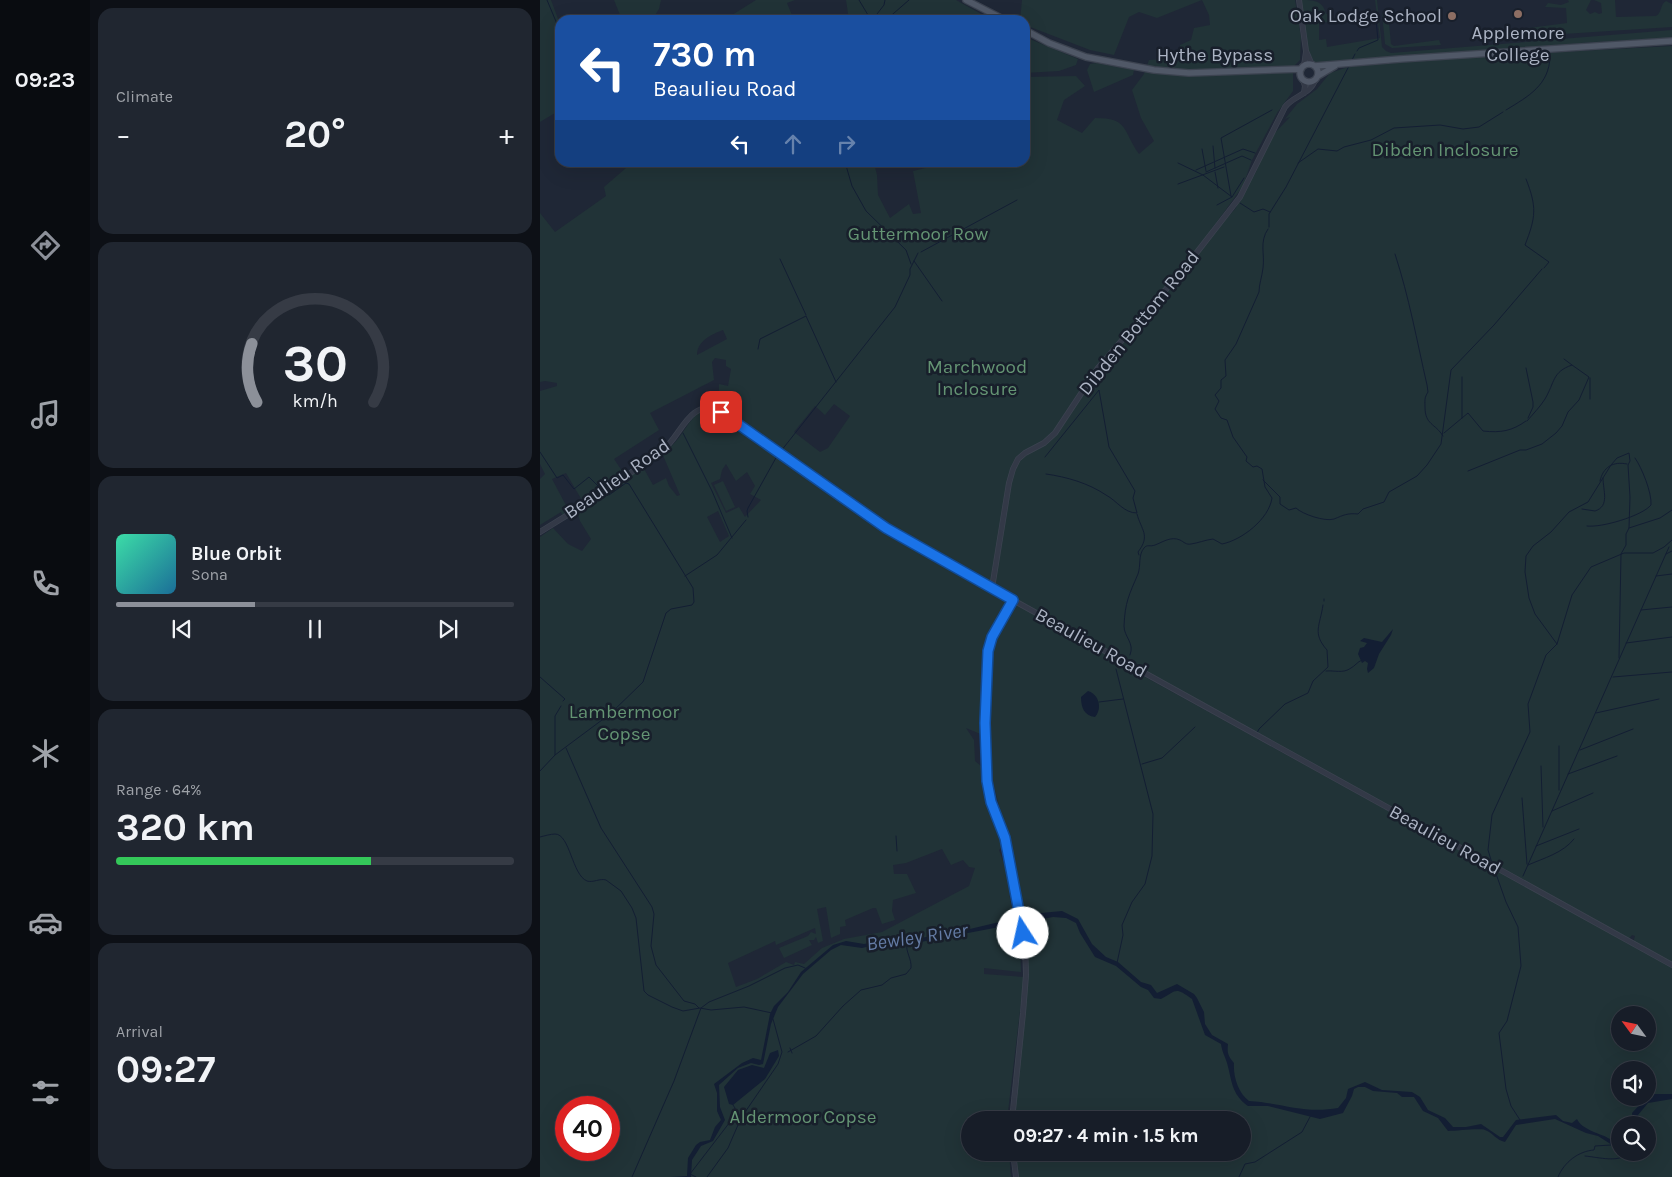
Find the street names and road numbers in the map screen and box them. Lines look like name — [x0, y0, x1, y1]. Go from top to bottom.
street label: Hythe Bypass — [1157, 44, 1273, 66]
street label: Dibden Bottom Road — [1074, 246, 1204, 400]
street label: Beaulieu Road — [560, 434, 674, 524]
street label: Beaulieu Road — [1031, 603, 1151, 683]
street label: Beaulieu Road — [1385, 800, 1505, 880]

